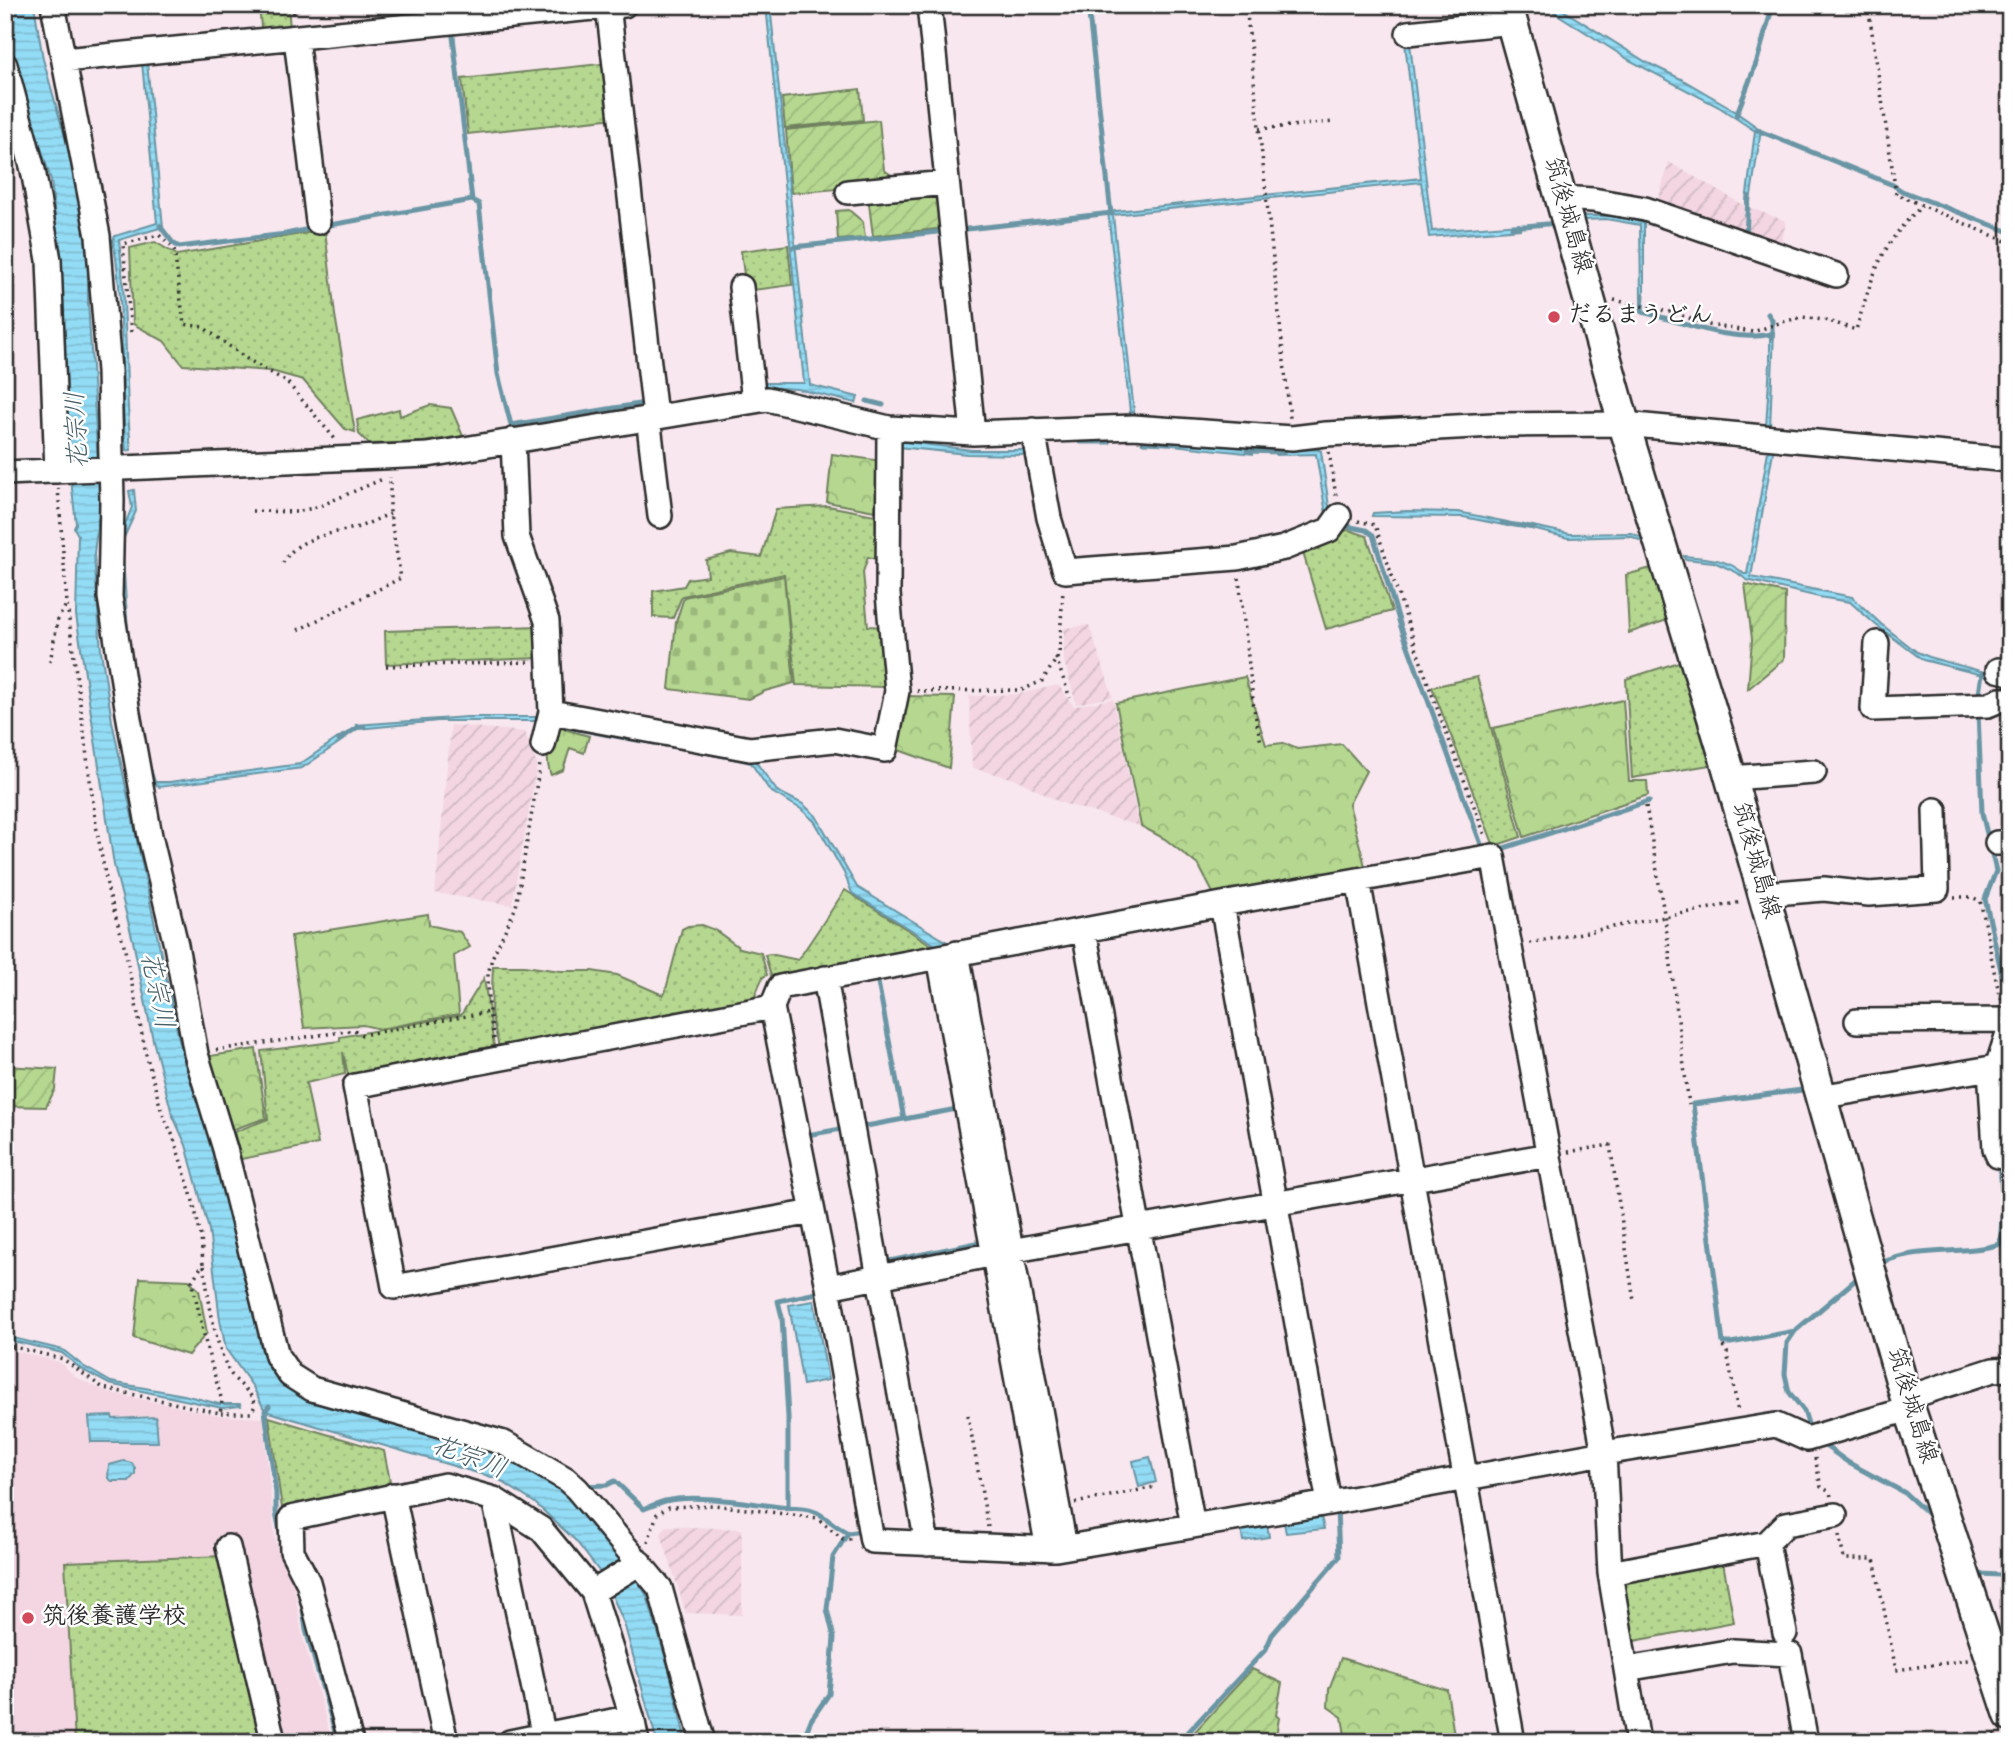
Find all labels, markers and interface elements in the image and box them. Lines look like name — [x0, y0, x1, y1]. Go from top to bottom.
street label: 筑後城島線 — [1536, 154, 1597, 278]
place label: だるまうどん — [1568, 303, 1713, 332]
marker: だるまうどん — [1546, 309, 1562, 325]
water label: 花宗川 — [61, 390, 98, 470]
street label: 筑後城島線 — [1724, 799, 1785, 923]
water label: 花宗川 — [131, 949, 178, 1032]
street label: 筑後城島線 — [1879, 1344, 1942, 1468]
water label: 花宗川 — [426, 1431, 510, 1488]
place label: 筑後養護学校 — [42, 1603, 186, 1633]
marker: 筑後養護学校 — [20, 1610, 36, 1626]

